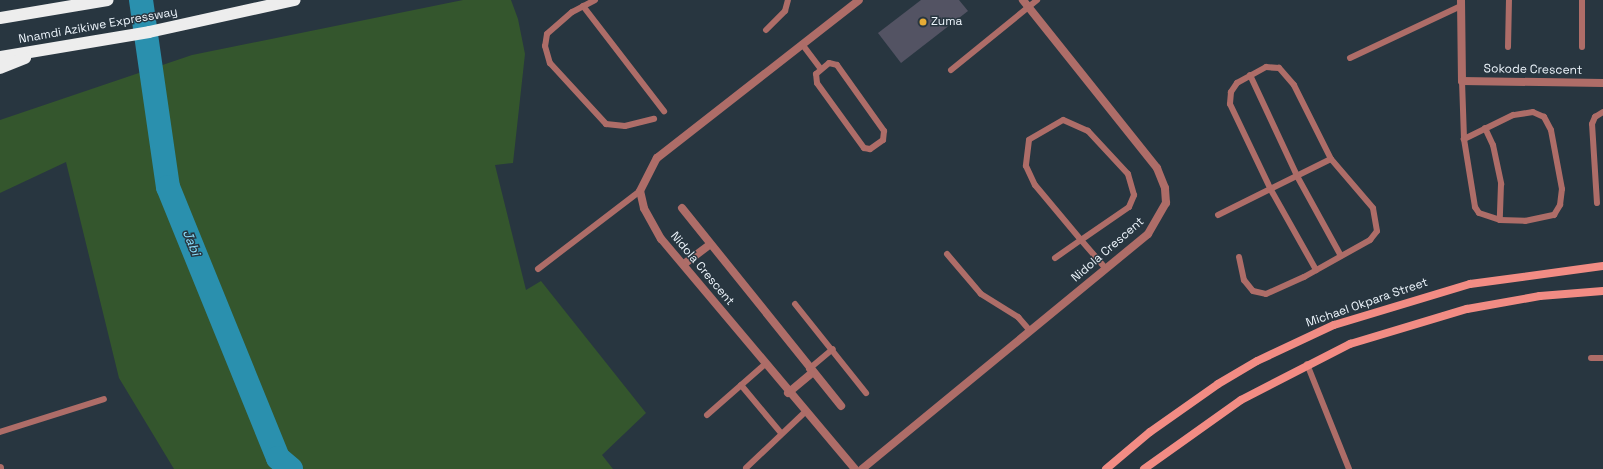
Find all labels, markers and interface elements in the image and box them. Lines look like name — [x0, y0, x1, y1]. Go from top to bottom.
street label: Nnamdi Azikiwe Expressway — [17, 5, 179, 47]
place label: Zuma — [931, 15, 962, 29]
marker: Zuma — [918, 17, 928, 27]
street label: Sokode Crescent — [1484, 62, 1582, 78]
street label: Nidola Crescent — [1069, 215, 1147, 285]
water label: Jabi — [179, 228, 203, 258]
street label: Nidola Crescent — [667, 229, 737, 309]
street label: Michael Okpara Street — [1304, 275, 1430, 331]

